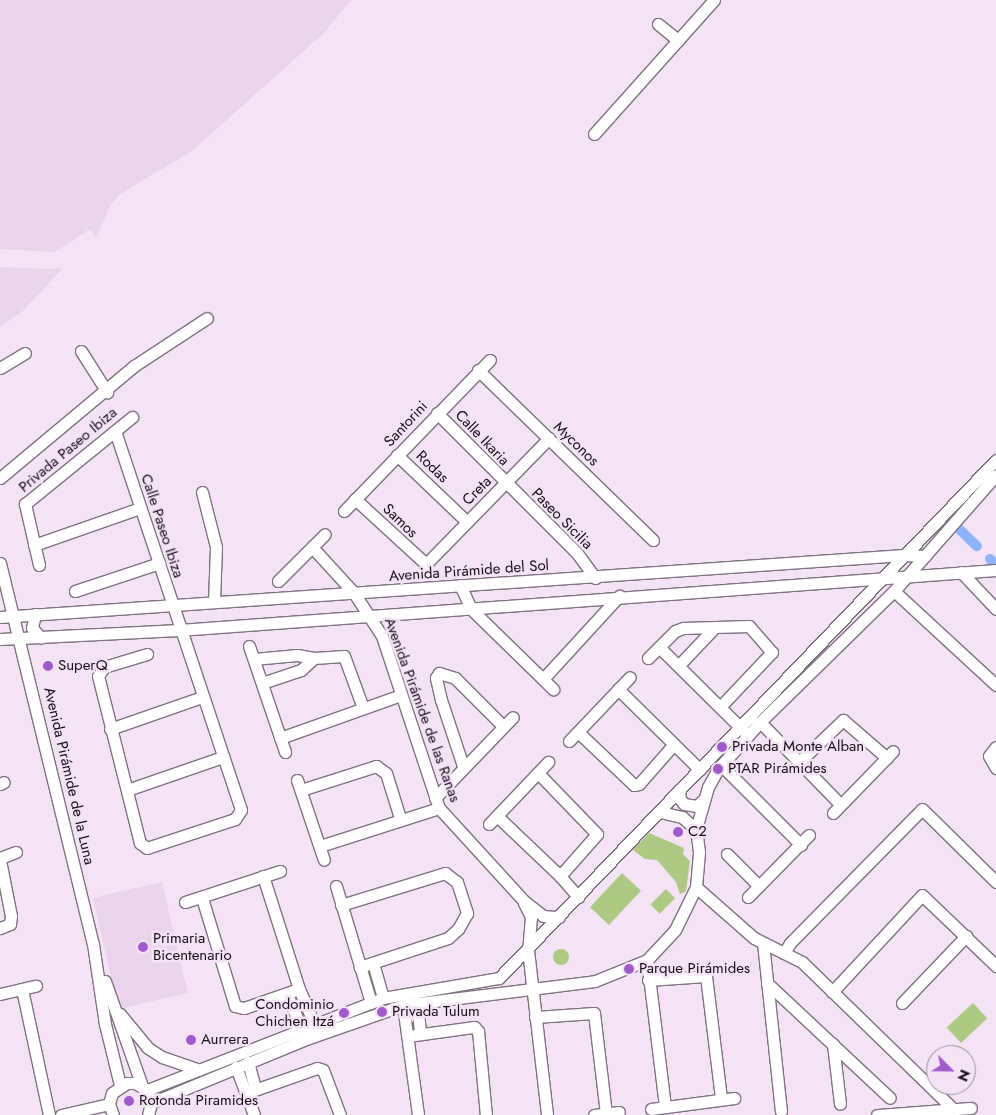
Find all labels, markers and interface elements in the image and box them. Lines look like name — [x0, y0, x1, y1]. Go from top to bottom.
street label: Santorini — [380, 397, 432, 451]
street label: Privada Paseo Ibiza — [15, 404, 121, 496]
street label: Calle Ikaria — [451, 406, 513, 470]
street label: Myconos — [550, 418, 602, 470]
street label: Rodas — [412, 447, 452, 487]
street label: Calle Paseo Ibiza — [137, 472, 187, 580]
street label: Creta — [459, 473, 495, 509]
street label: Paseo Sicilia — [528, 485, 596, 553]
street label: Samos — [379, 500, 421, 542]
street label: Avenida Pirámide del Sol — [388, 556, 550, 586]
street label: Avenida Pirámide de las Ranas — [380, 615, 464, 805]
place label: SuperQ — [58, 657, 108, 675]
marker: SuperQ — [42, 660, 54, 672]
street label: Avenida Pirámide de la Luna — [40, 686, 98, 866]
place label: Privada Monte Alban — [732, 738, 864, 756]
marker: Privada Monte Alban — [716, 741, 728, 753]
place label: PTAR Pirámides — [728, 760, 827, 778]
marker: PTAR Pirámides — [712, 763, 724, 775]
place label: C2 — [688, 823, 707, 841]
marker: C2 — [672, 826, 684, 838]
place label: Primaria Bicentenario — [153, 929, 232, 964]
marker: Primaria Bicentenario — [137, 941, 149, 953]
place label: Parque Pirámides — [639, 960, 750, 978]
marker: Parque Pirámides — [623, 963, 635, 975]
place label: Condominio Chichen Itzá — [255, 995, 334, 1030]
place label: Privada Tulum — [392, 1003, 480, 1021]
marker: Privada Tulum — [376, 1006, 388, 1018]
marker: Condominio Chichen Itzá — [338, 1007, 350, 1019]
place label: Aurrera — [201, 1031, 249, 1049]
marker: Aurrera — [185, 1034, 197, 1046]
north arrow — [926, 1045, 976, 1095]
text: N — [953, 1066, 975, 1084]
place label: Rotonda Piramides — [139, 1092, 258, 1110]
marker: Rotonda Piramides — [123, 1095, 135, 1107]

